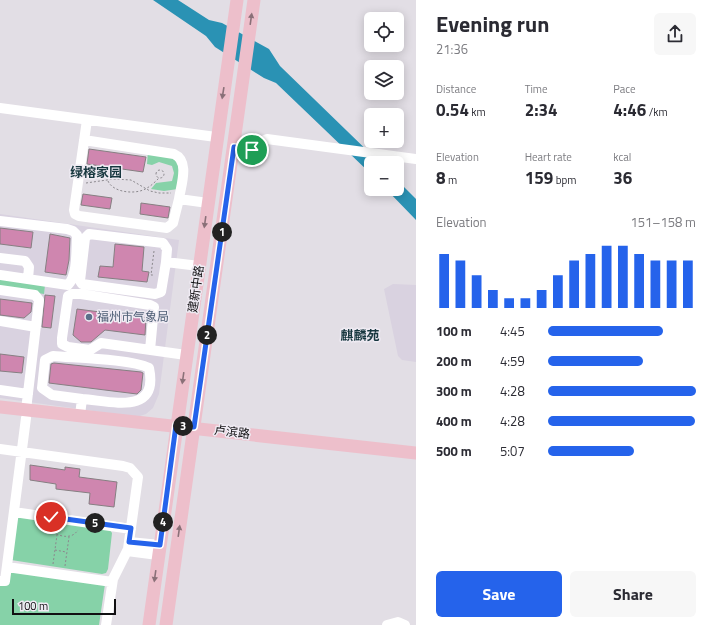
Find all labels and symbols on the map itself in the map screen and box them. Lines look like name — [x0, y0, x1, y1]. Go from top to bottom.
one-way arrow — [248, 13, 254, 25]
one-way arrow — [220, 87, 226, 99]
pin — [235, 133, 269, 167]
district label: 绿榕家园 — [70, 162, 122, 182]
one-way arrow — [202, 216, 208, 228]
pin: 1 — [212, 222, 232, 242]
street label: 建新中路 — [183, 264, 208, 314]
place label: 福州市气象局 — [97, 307, 169, 326]
marker: 福州市气象局 — [84, 312, 94, 322]
pin: 2 — [197, 325, 217, 345]
district label: 麒麟苑 — [340, 325, 380, 345]
one-way arrow — [180, 372, 186, 384]
pin: 3 — [173, 416, 193, 436]
street label: 卢滨路 — [213, 420, 251, 443]
pin — [34, 500, 68, 534]
pin: 4 — [153, 512, 173, 532]
pin: 5 — [85, 513, 105, 533]
one-way arrow — [176, 525, 182, 537]
one-way arrow — [152, 570, 158, 582]
scale bar — [12, 597, 116, 616]

